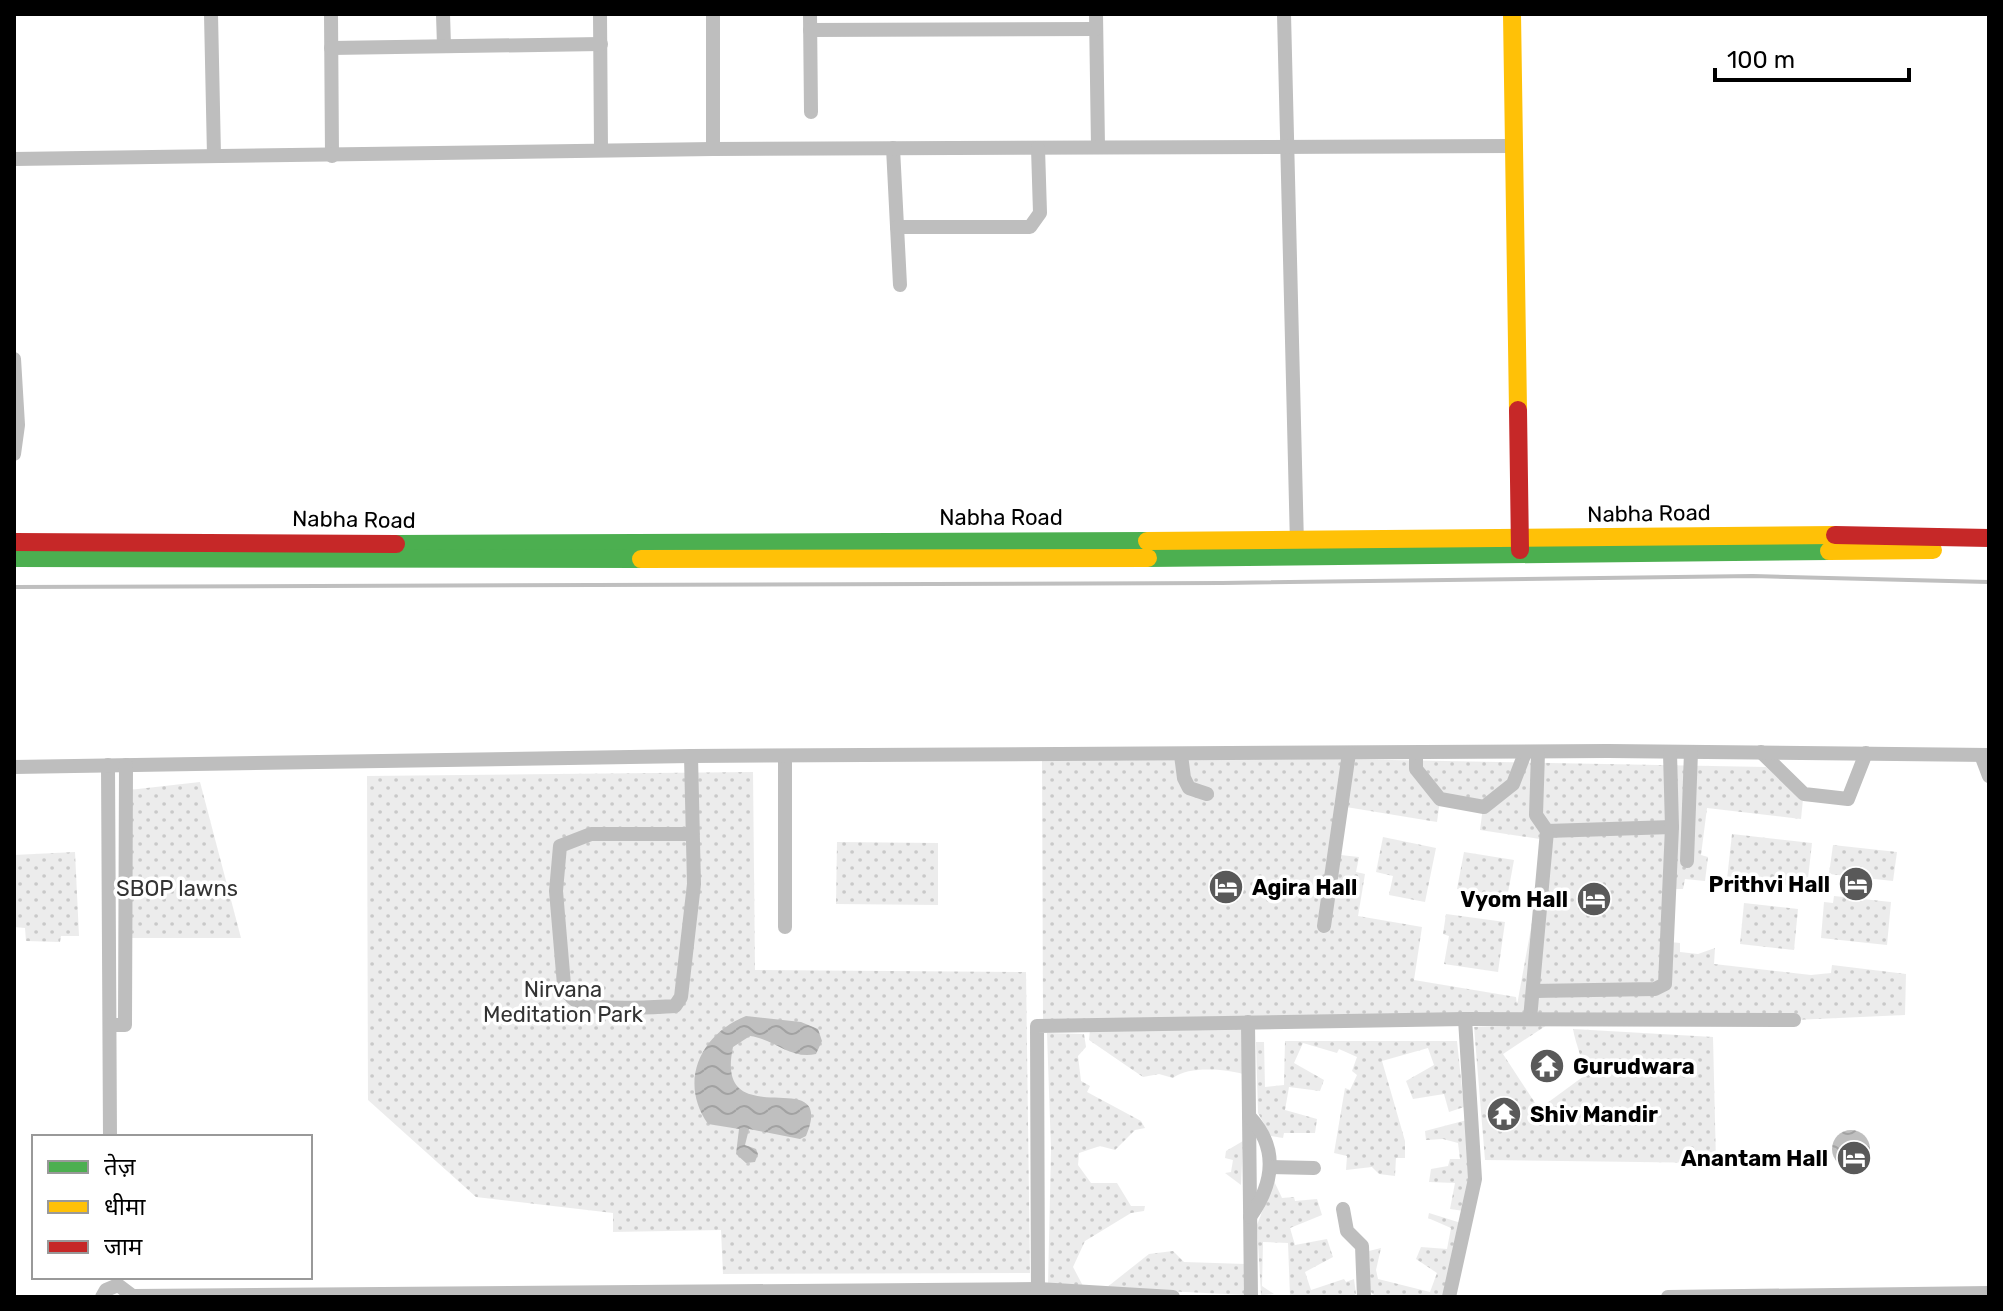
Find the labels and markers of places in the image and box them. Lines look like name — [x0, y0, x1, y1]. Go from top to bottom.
hotel icon: Prithvi Hall — [1837, 865, 1875, 903]
hotel icon: Agira Hall — [1207, 868, 1245, 906]
place label: Prithvi Hall — [1709, 871, 1830, 898]
place label: Agira Hall — [1252, 874, 1357, 901]
hotel icon: Vyom Hall — [1575, 880, 1613, 918]
place label: Vyom Hall — [1460, 886, 1568, 913]
temple icon: Gurudwara — [1528, 1047, 1566, 1085]
place label: Gurudwara — [1573, 1053, 1695, 1080]
temple icon: Shiv Mandir — [1485, 1095, 1523, 1133]
place label: Shiv Mandir — [1530, 1101, 1658, 1128]
hotel icon: Anantam Hall — [1835, 1139, 1873, 1177]
place label: Anantam Hall — [1681, 1145, 1828, 1172]

